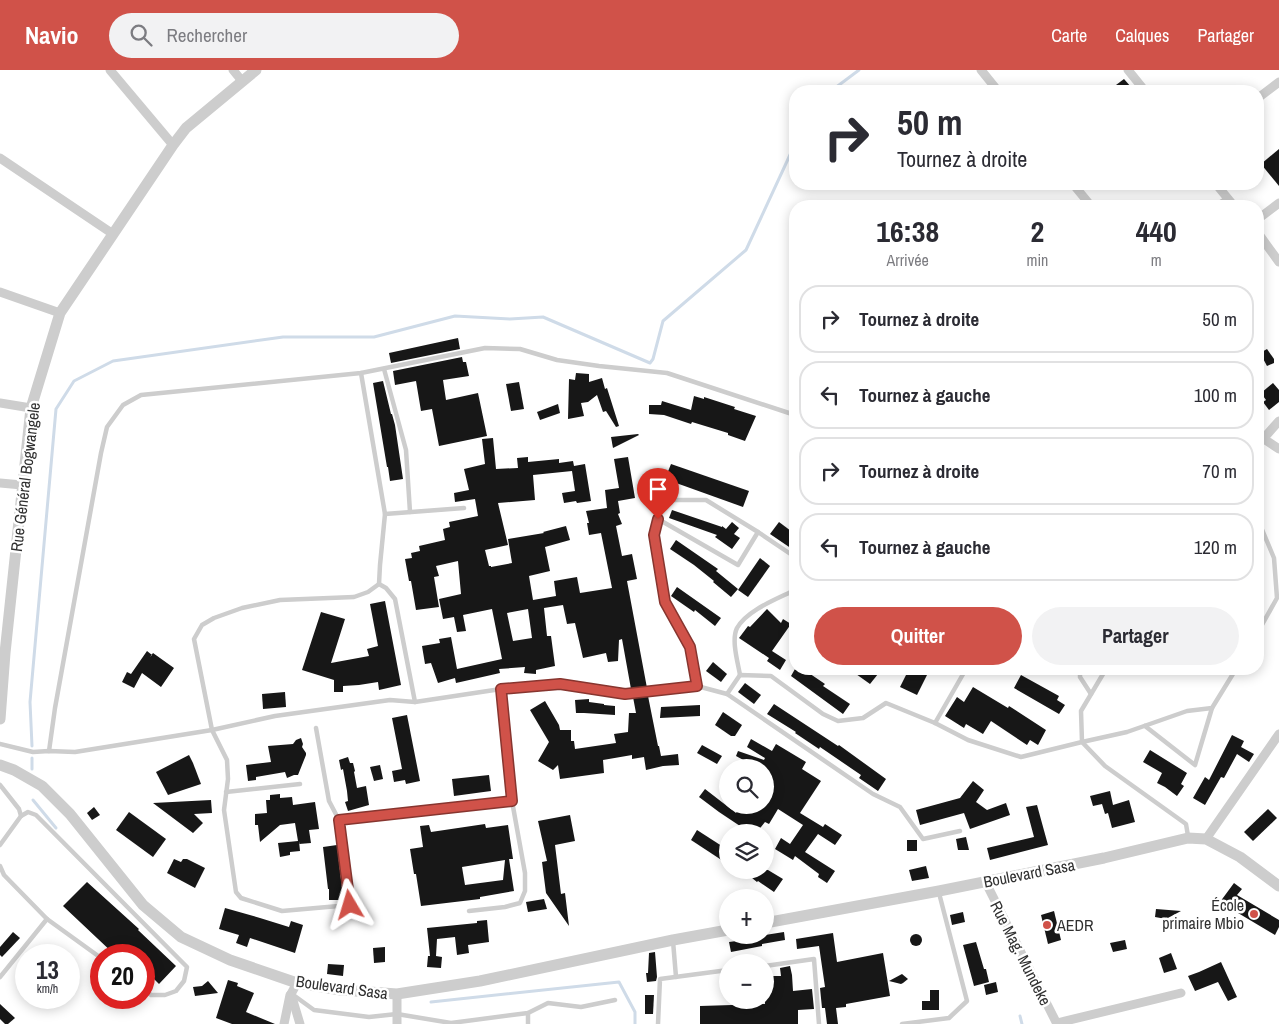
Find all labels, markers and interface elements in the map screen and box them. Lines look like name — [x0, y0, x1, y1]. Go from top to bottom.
search box — [109, 13, 459, 58]
text: Navio — [25, 19, 79, 51]
icon: search — [127, 21, 155, 49]
text: Rechercher — [167, 22, 247, 48]
text: Carte — [1051, 23, 1087, 48]
text: Calques — [1115, 23, 1169, 48]
text: Partager — [1197, 23, 1254, 48]
text: 50 m — [897, 99, 962, 146]
icon: right — [814, 105, 879, 170]
text: Tournez à droite — [897, 144, 1027, 174]
text: 16:38 — [876, 211, 939, 251]
text: 2 — [1031, 211, 1044, 251]
text: 440 — [1136, 211, 1177, 251]
text: Arrivée — [887, 249, 929, 271]
text: min — [1026, 249, 1048, 271]
text: m — [1151, 249, 1162, 271]
icon: right — [816, 305, 844, 333]
text: Tournez à droite — [859, 306, 979, 332]
text: 50 m — [1202, 306, 1237, 332]
icon: left — [816, 381, 844, 409]
text: Tournez à gauche — [859, 382, 990, 408]
text: 100 m — [1194, 382, 1237, 408]
street label: Rue Général Bogwangele — [5, 401, 45, 553]
icon: right — [816, 457, 844, 485]
text: Tournez à droite — [859, 458, 979, 484]
text: 70 m — [1202, 458, 1237, 484]
pin — [637, 468, 679, 519]
icon: arrive — [644, 475, 672, 503]
icon: left — [816, 533, 844, 561]
text: Tournez à gauche — [859, 534, 990, 560]
text: 120 m — [1194, 534, 1237, 560]
button: Quitter — [814, 607, 1022, 665]
button: Partager — [1032, 607, 1239, 665]
map controls — [719, 759, 774, 1009]
button: search — [719, 759, 774, 814]
button: layers — [719, 824, 774, 879]
street label: Boulevard Sasa — [981, 853, 1077, 893]
position arrow — [323, 878, 375, 930]
button: + — [719, 889, 774, 944]
place label: École primaire Mbio — [1162, 894, 1244, 934]
street label: Rue Mag. Mundeke — [985, 897, 1057, 1009]
marker: École primaire Mbio — [1248, 908, 1260, 920]
place label: AEDR — [1056, 914, 1094, 936]
marker: AEDR — [1041, 919, 1053, 931]
speed limit sign: 20 — [90, 944, 155, 1009]
text: 13 — [36, 953, 59, 987]
button: − — [719, 954, 774, 1009]
street label: Boulevard Sasa — [295, 970, 390, 1004]
text: km/h — [37, 981, 58, 997]

